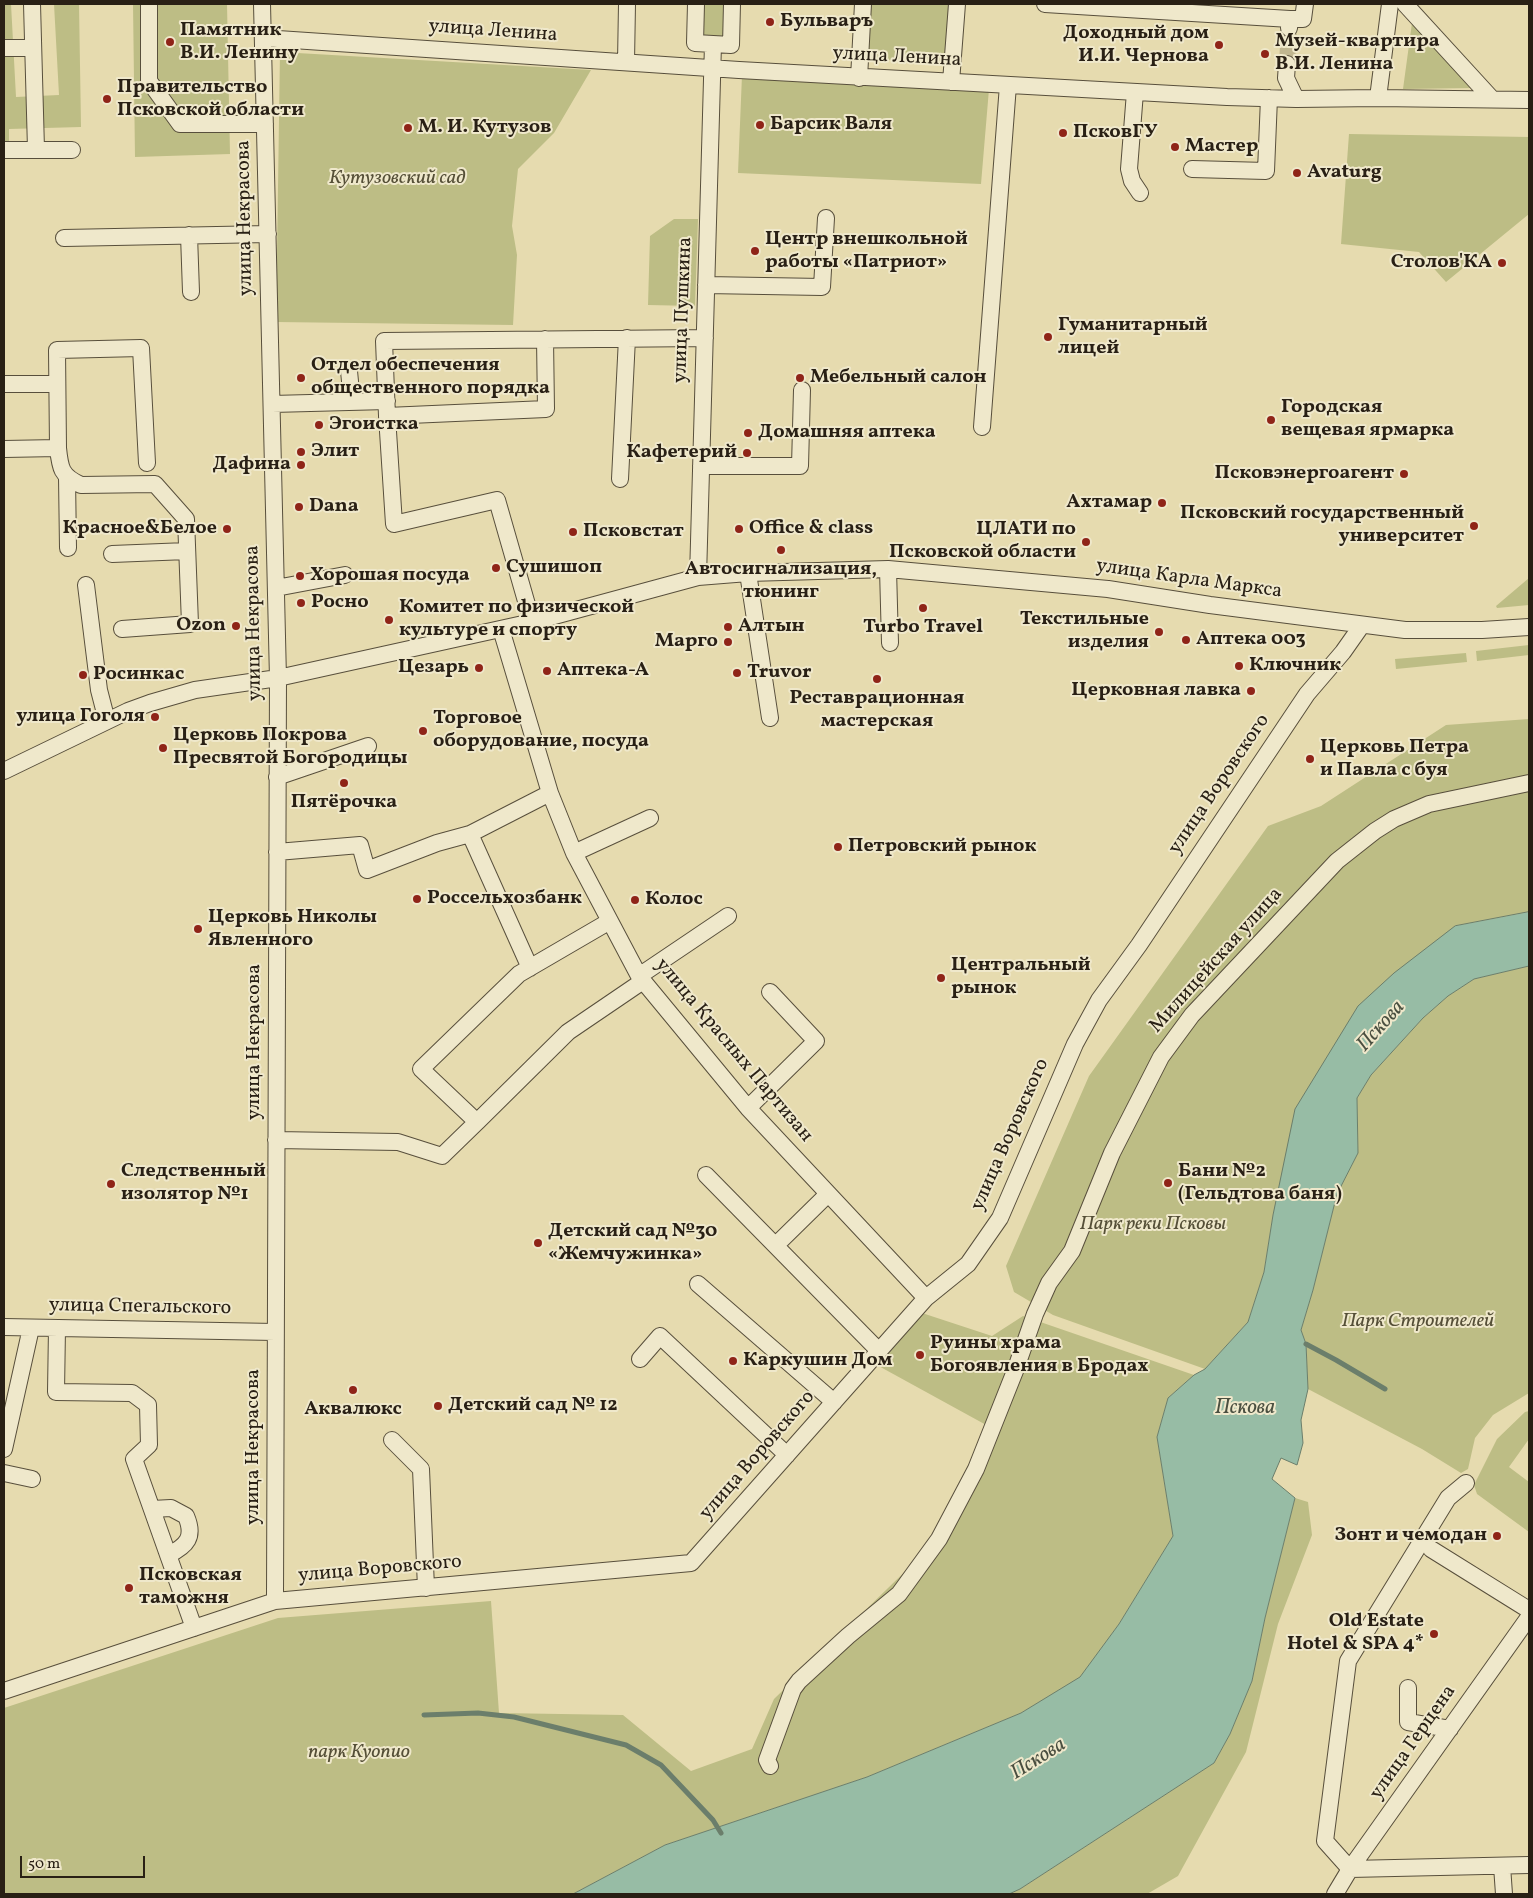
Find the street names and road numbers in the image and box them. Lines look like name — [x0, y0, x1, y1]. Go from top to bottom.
street label: улица Ленина — [428, 16, 558, 48]
street label: улица Ленина — [832, 43, 962, 73]
street label: улица Некрасова — [233, 140, 259, 296]
street label: улица Пушкина — [669, 236, 699, 384]
street label: улица Некрасова — [242, 545, 268, 701]
street label: улица Карла Маркса — [1094, 555, 1284, 605]
street label: улица Воровского — [1164, 710, 1276, 860]
street label: Милицейская улица — [1145, 883, 1289, 1039]
street label: улица Красных Партизан — [649, 954, 817, 1148]
street label: улица Некрасова — [243, 964, 267, 1120]
street label: улица Воровского — [967, 1055, 1055, 1215]
street label: улица Спегальского — [49, 1294, 231, 1322]
street label: улица Некрасова — [242, 1369, 266, 1525]
street label: улица Воровского — [695, 1386, 821, 1526]
street label: улица Воровского — [297, 1551, 463, 1589]
street label: улица Герцена — [1366, 1681, 1462, 1805]

